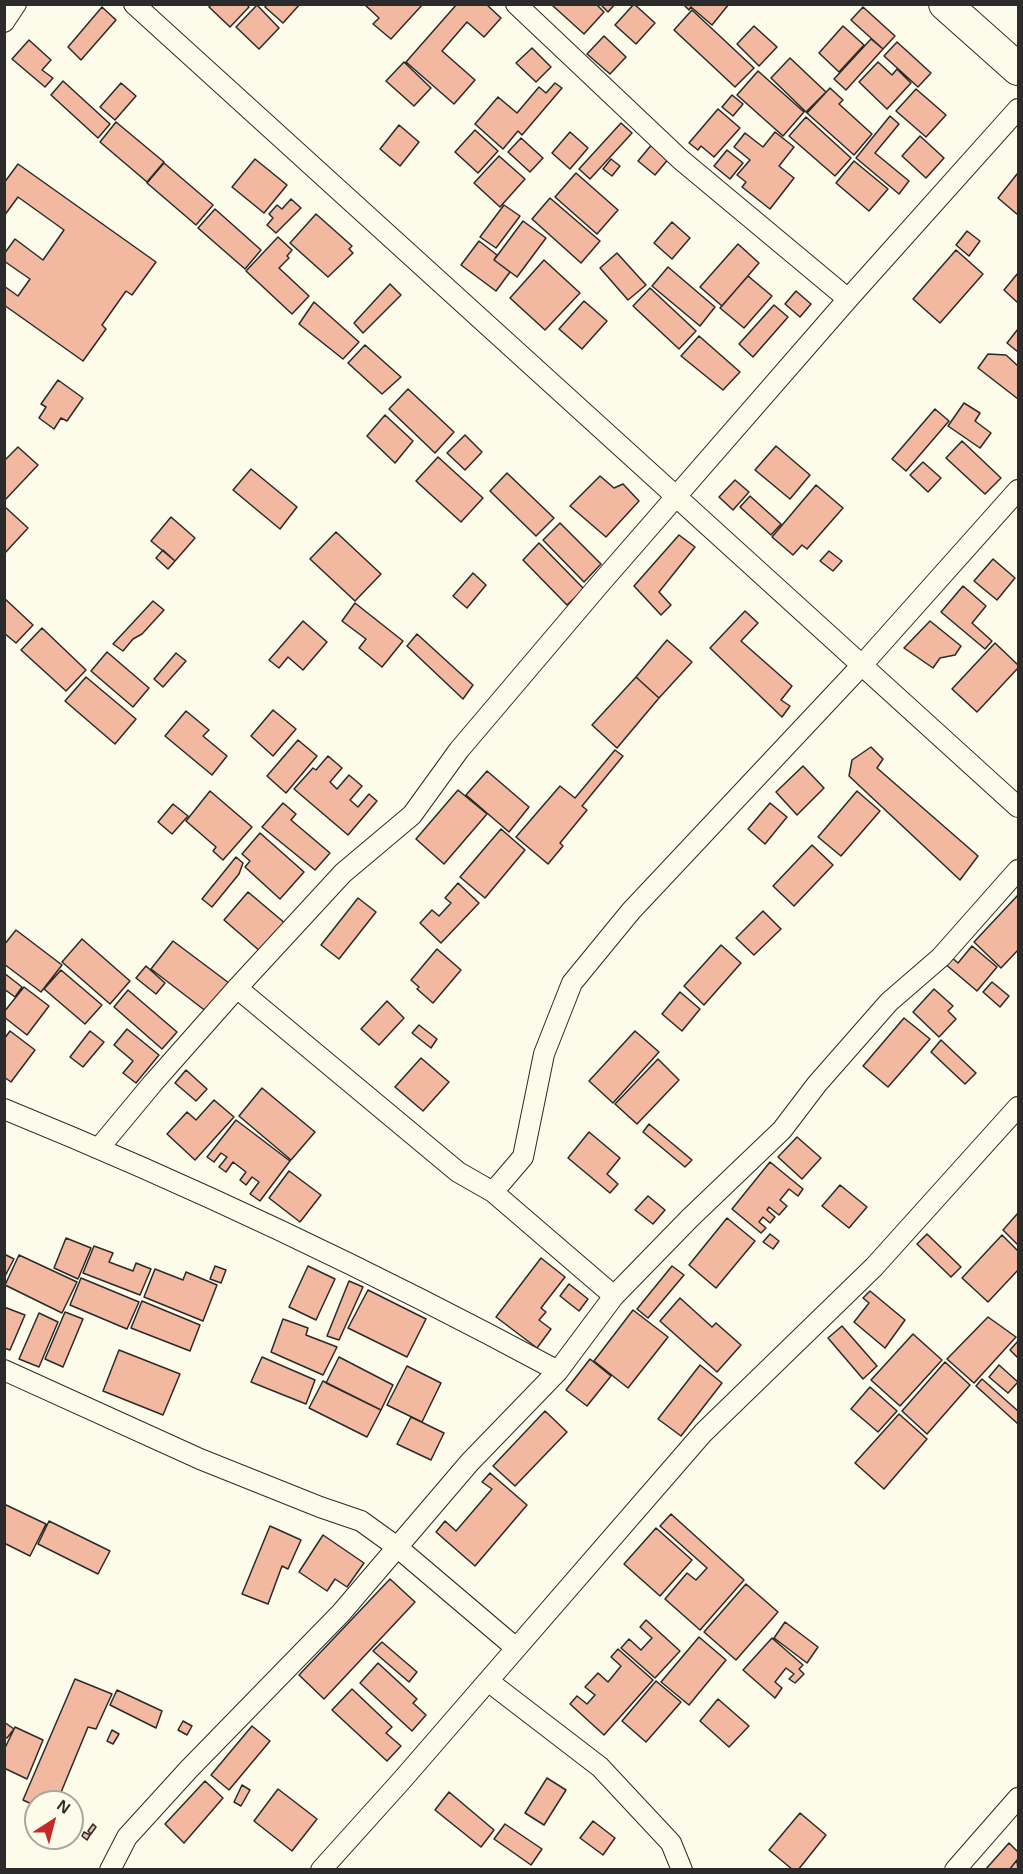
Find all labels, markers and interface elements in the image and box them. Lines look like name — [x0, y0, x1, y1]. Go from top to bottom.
north arrow — [24, 1790, 84, 1850]
text: N — [54, 1796, 73, 1817]

